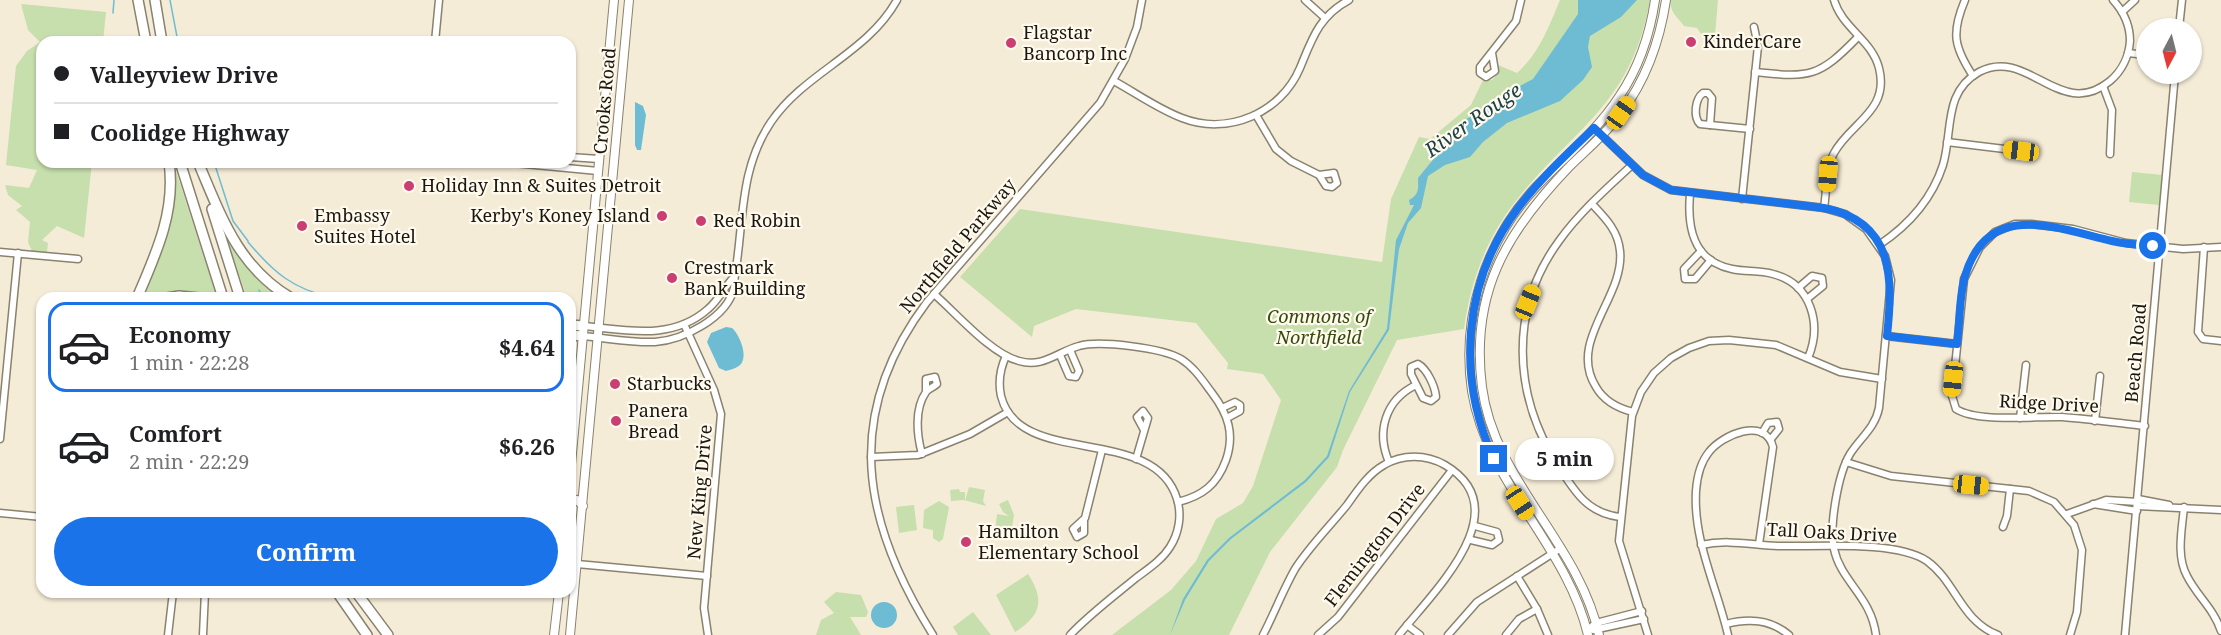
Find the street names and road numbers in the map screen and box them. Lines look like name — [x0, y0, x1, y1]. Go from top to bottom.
street label: Crooks Road — [587, 47, 621, 155]
street label: Northfield Parkway — [894, 172, 1021, 318]
street label: Beach Road — [2119, 302, 2151, 404]
street label: Ridge Drive — [1998, 388, 2100, 418]
street label: New King Drive — [681, 423, 717, 560]
street label: Flemington Drive — [1318, 478, 1430, 611]
street label: Tall Oaks Drive — [1766, 517, 1898, 547]

